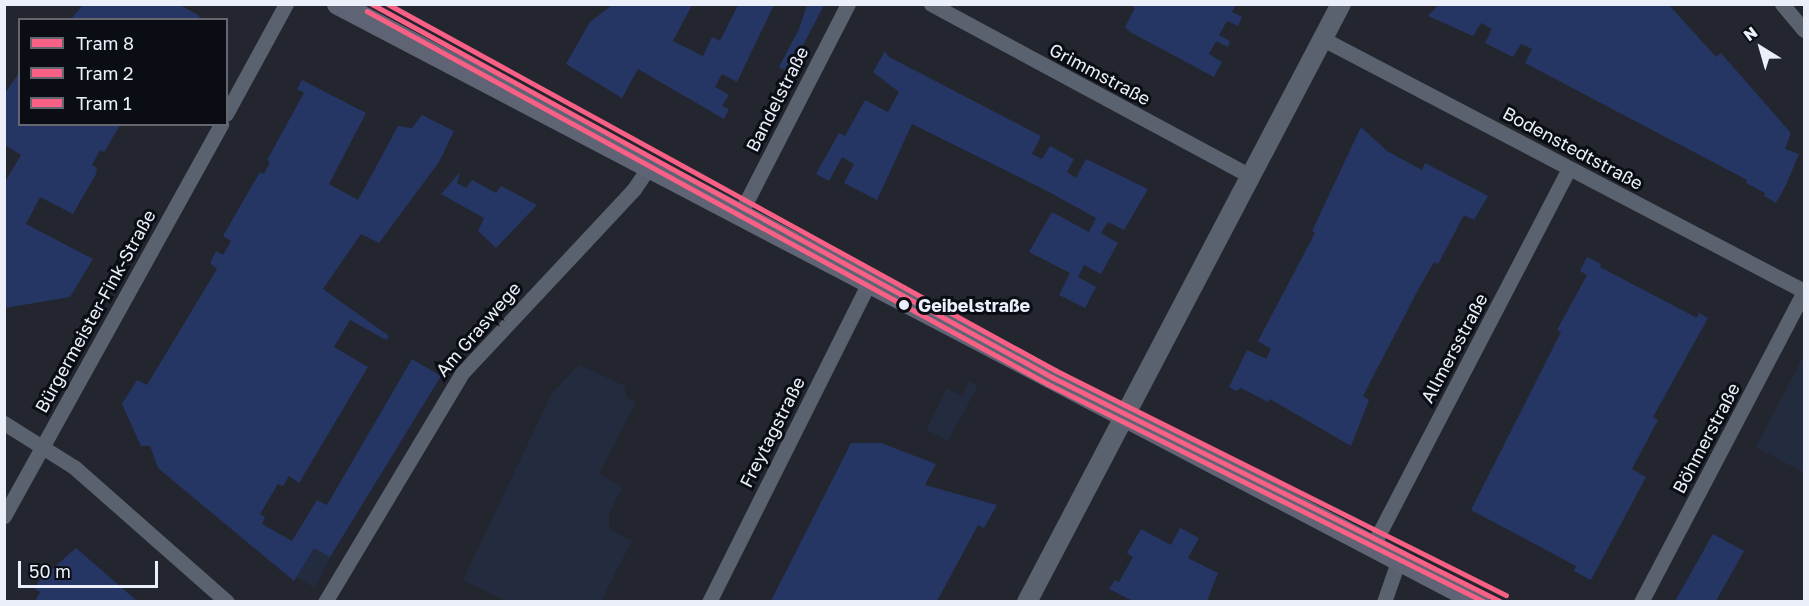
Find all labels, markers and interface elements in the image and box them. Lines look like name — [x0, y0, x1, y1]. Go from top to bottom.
legend — [18, 18, 228, 126]
north arrow — [1731, 18, 1791, 78]
text: N — [1739, 22, 1761, 45]
text: Tram 8 — [76, 32, 134, 54]
street label: Grimmstraße — [1046, 38, 1154, 110]
street label: Bandelstraße — [741, 43, 813, 155]
text: Tram 2 — [76, 62, 133, 84]
text: Tram 1 — [76, 92, 132, 114]
street label: Bodenstedtstraße — [1499, 102, 1647, 194]
street label: Bürgermeister-Fink-Straße — [30, 206, 160, 416]
street label: Am Graswege — [431, 277, 525, 381]
street label: Allmersstraße — [1416, 290, 1492, 406]
place label: Geibelstraße — [918, 294, 1030, 316]
marker: Geibelstraße — [895, 296, 913, 314]
street label: Freytagstraße — [735, 373, 809, 491]
street label: Böhmerstraße — [1668, 379, 1744, 497]
scale bar — [21, 549, 160, 587]
text: 50 m — [29, 560, 71, 582]

